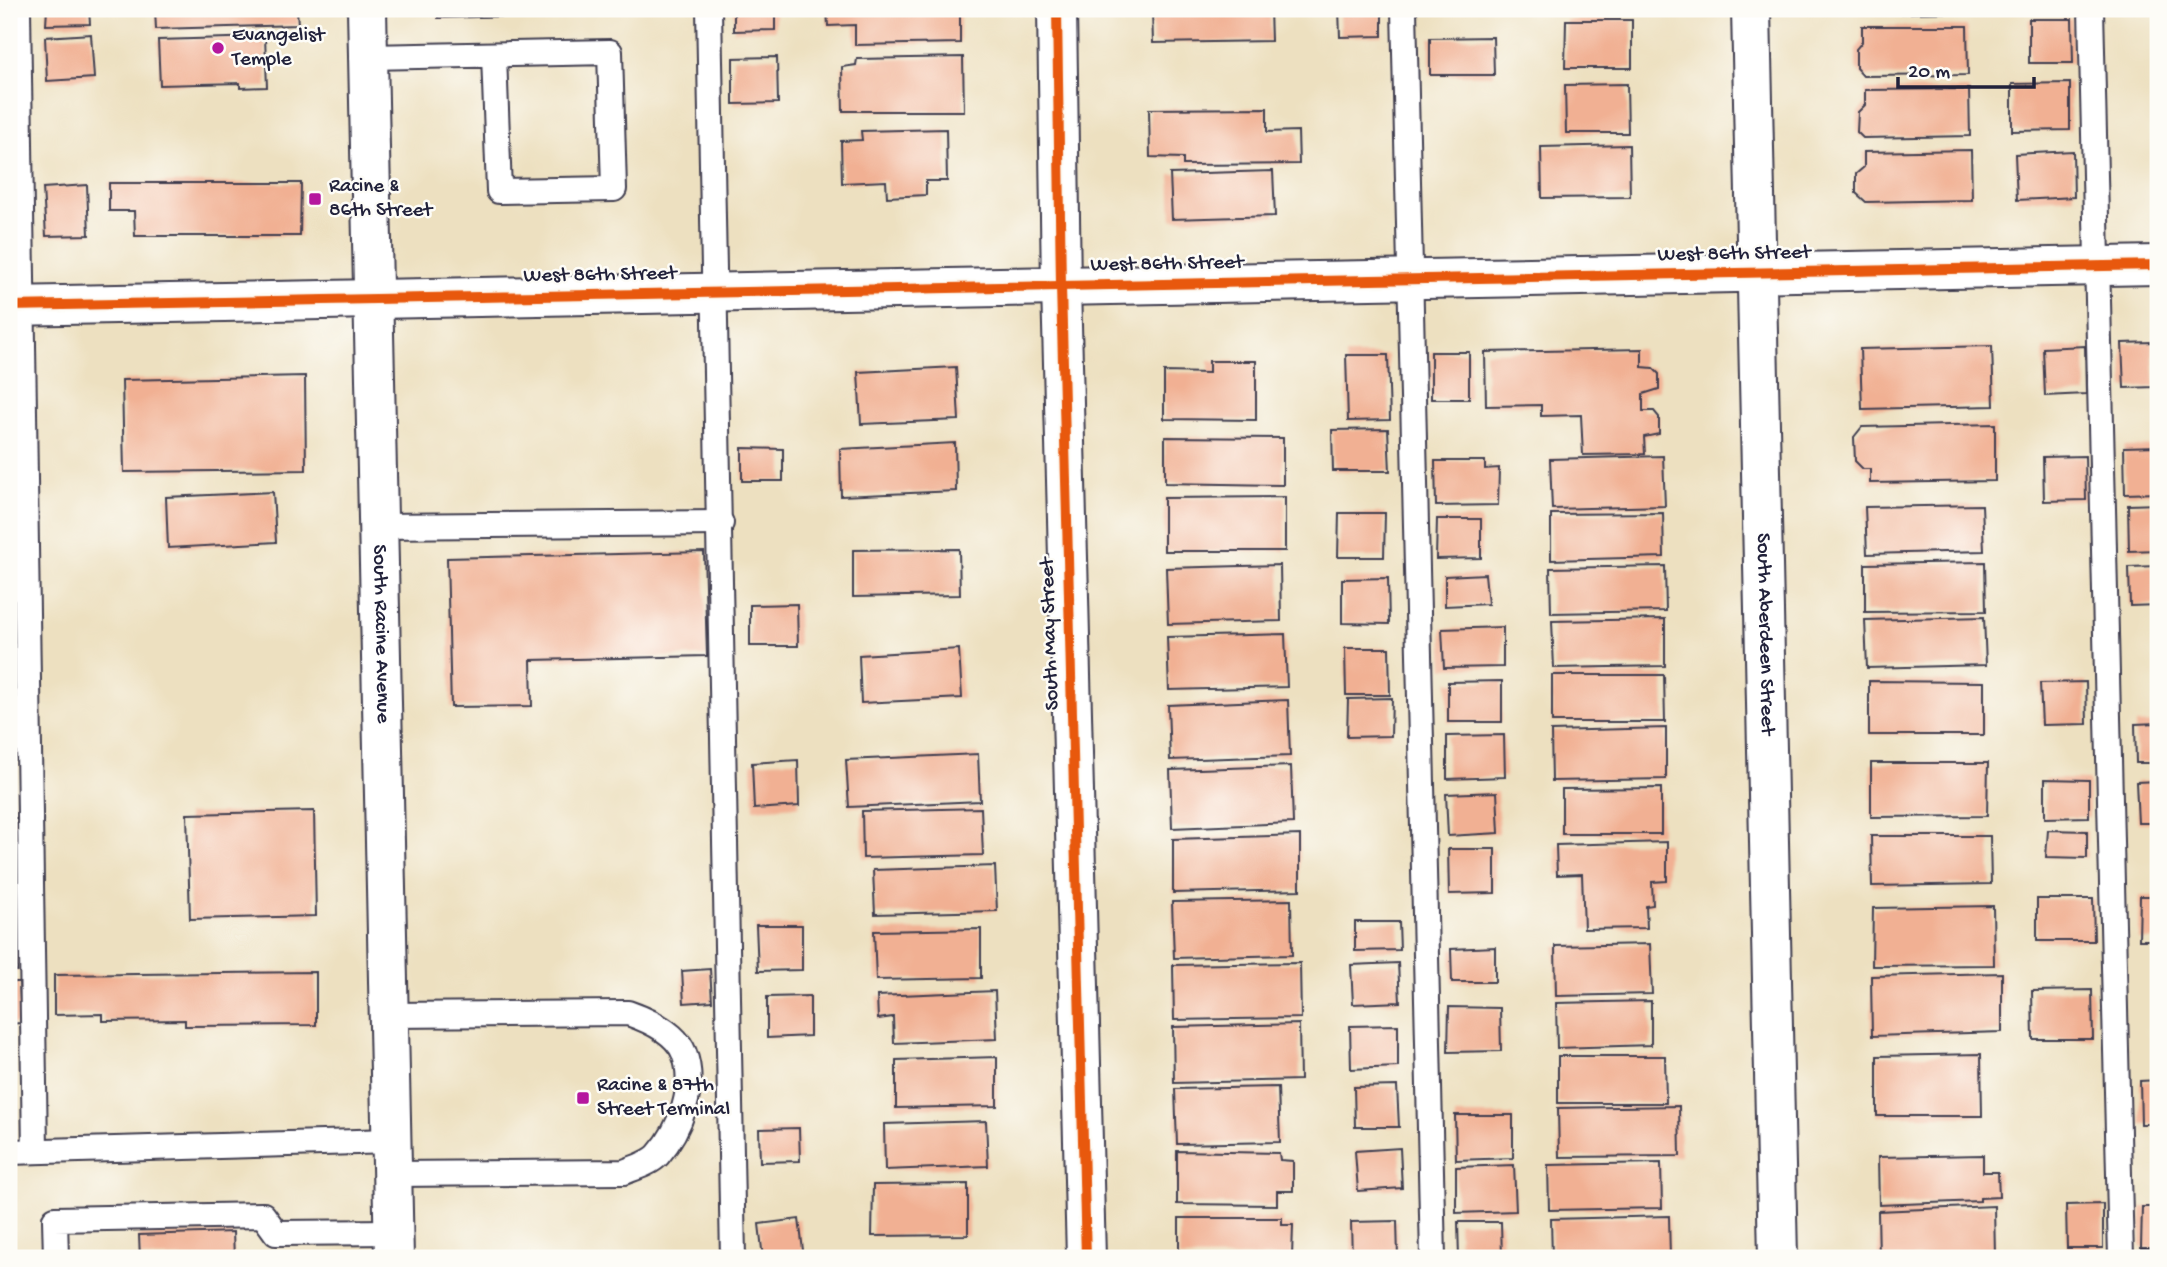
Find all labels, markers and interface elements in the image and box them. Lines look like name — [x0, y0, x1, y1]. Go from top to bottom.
place label: Evangelist Temple — [231, 24, 327, 73]
marker: Evangelist Temple — [210, 40, 226, 56]
scale bar — [1898, 46, 2034, 90]
text: 20 m — [1908, 61, 1950, 86]
place label: Racine & 86th Street — [329, 175, 434, 224]
marker: Racine & 86th Street — [307, 191, 323, 207]
street label: West 86th Street — [1657, 241, 1813, 269]
street label: West 86th Street — [1090, 251, 1246, 279]
street label: West 86th Street — [523, 262, 679, 290]
street label: South Aberdeen Street — [1750, 533, 1779, 738]
street label: South Racine Avenue — [366, 544, 395, 725]
street label: South May Street — [1036, 555, 1066, 711]
place label: Racine & 87th Street Terminal — [597, 1074, 730, 1123]
marker: Racine & 87th Street Terminal — [575, 1090, 591, 1106]

